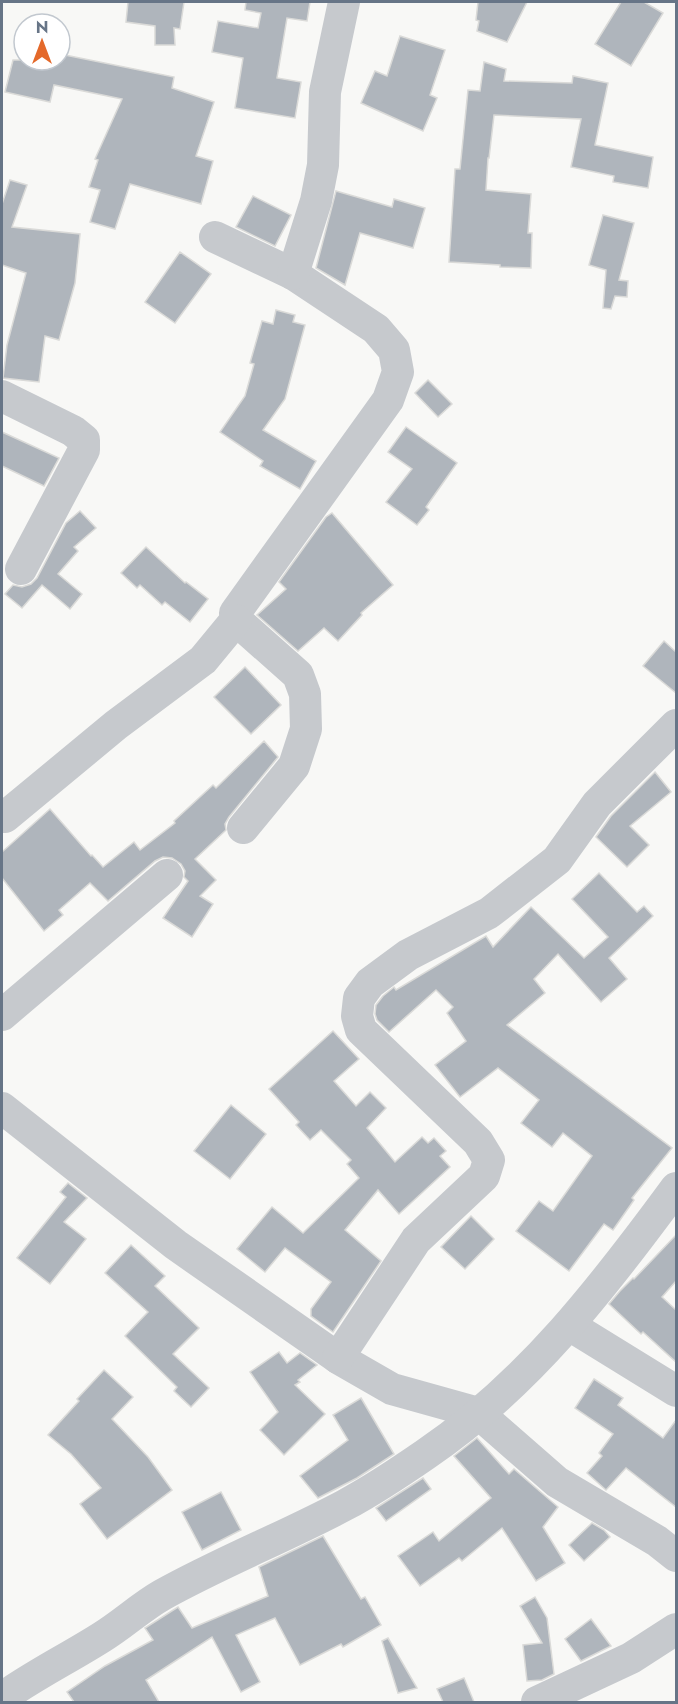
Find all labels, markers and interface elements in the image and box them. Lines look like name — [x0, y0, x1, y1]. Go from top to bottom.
north arrow — [12, 12, 72, 72]
text: N — [36, 16, 48, 39]

